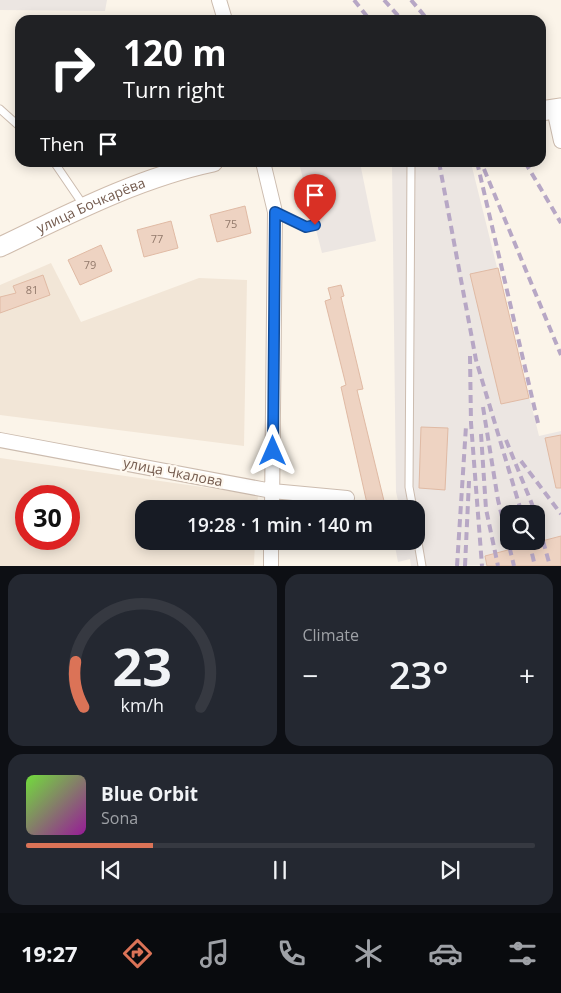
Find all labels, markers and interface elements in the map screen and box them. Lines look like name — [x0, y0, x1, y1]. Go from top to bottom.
text: 120 m — [123, 29, 227, 76]
icon: right — [40, 35, 105, 100]
text: Turn right — [123, 74, 225, 104]
icon: arrive — [94, 130, 122, 158]
text: Then — [40, 131, 84, 157]
street label: улица Бочкарёва — [33, 173, 148, 237]
pin — [294, 174, 336, 225]
icon: arrive — [301, 181, 329, 209]
house number: 75 — [225, 216, 237, 231]
house number: 77 — [151, 231, 163, 246]
house number: 79 — [84, 257, 96, 272]
house number: 81 — [26, 282, 38, 297]
position arrow — [246, 424, 298, 476]
street label: улица Чкалова — [122, 453, 225, 490]
speed limit sign: 30 — [15, 485, 80, 550]
map controls — [500, 505, 545, 550]
button: search — [500, 505, 545, 550]
text: 19:28 · 1 min · 140 m — [187, 512, 373, 538]
text: Climate — [303, 624, 359, 646]
text: 23 — [113, 630, 172, 701]
text: 23° — [389, 648, 449, 700]
text: − — [303, 656, 319, 694]
text: + — [519, 656, 535, 694]
text: km/h — [121, 693, 164, 717]
text: Blue Orbit — [101, 781, 198, 807]
text: Sona — [101, 807, 138, 829]
icon: previous — [97, 856, 125, 884]
icon: pause — [266, 856, 294, 884]
icon: next — [436, 856, 464, 884]
icon: directions — [120, 936, 155, 971]
icon: music — [197, 936, 232, 971]
icon: phone — [274, 936, 309, 971]
icon: climate — [351, 936, 386, 971]
icon: car — [428, 936, 463, 971]
icon: filters — [505, 936, 540, 971]
text: 19:27 — [21, 938, 78, 968]

